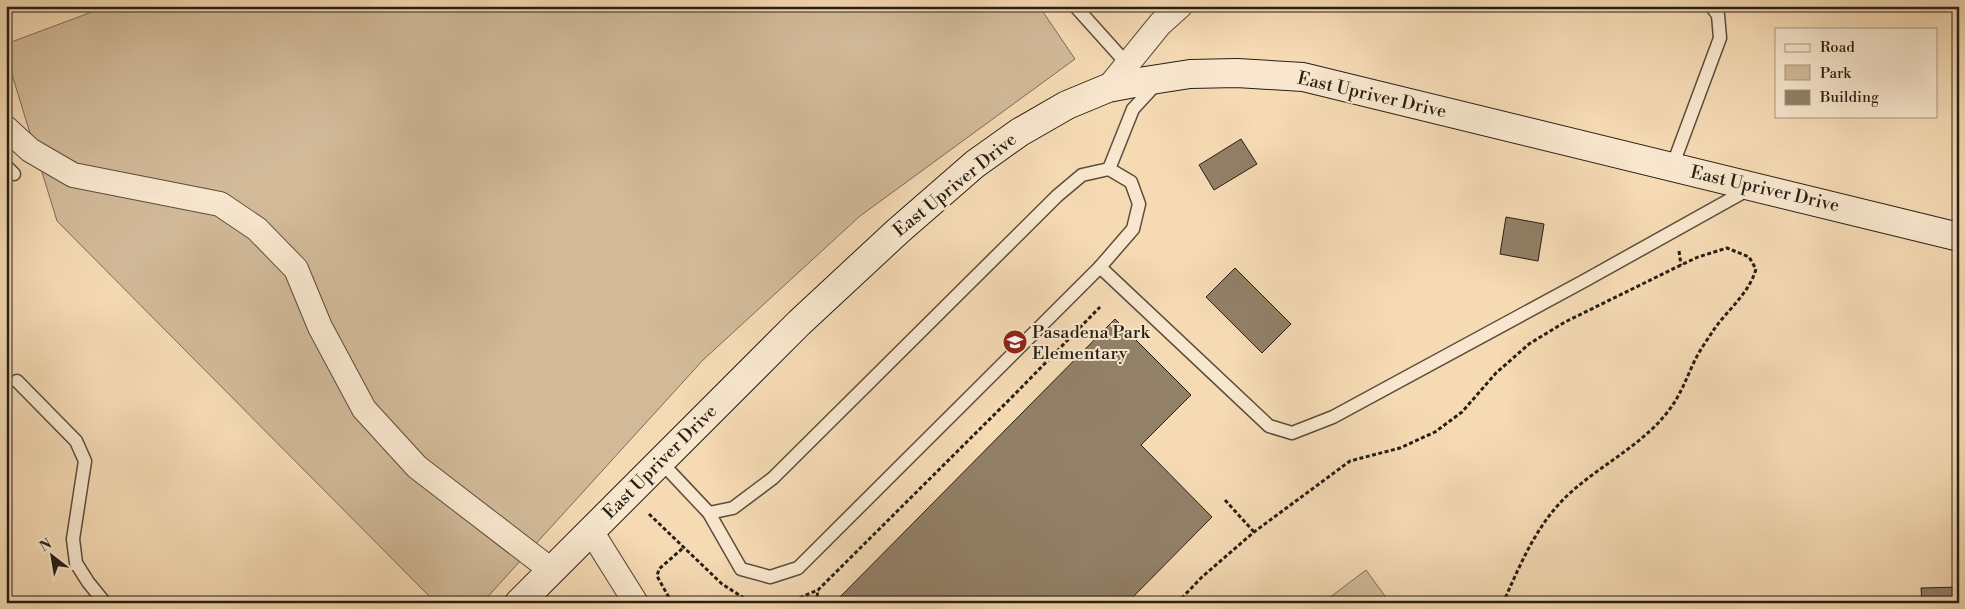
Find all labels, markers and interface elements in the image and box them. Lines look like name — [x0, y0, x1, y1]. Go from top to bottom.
legend — [1775, 28, 1938, 118]
text: Road — [1820, 38, 1855, 57]
text: Park — [1820, 64, 1852, 83]
street label: East Upriver Drive — [1295, 67, 1449, 123]
text: Building — [1819, 88, 1879, 107]
street label: East Upriver Drive — [889, 128, 1021, 242]
street label: East Upriver Drive — [1688, 161, 1842, 217]
place label: Pasadena Park Elementary — [1032, 321, 1151, 365]
school or university icon: Pasadena Park Elementary — [1002, 329, 1028, 355]
street label: East Upriver Drive — [598, 400, 722, 524]
north arrow — [28, 532, 78, 582]
text: N — [36, 535, 55, 556]

